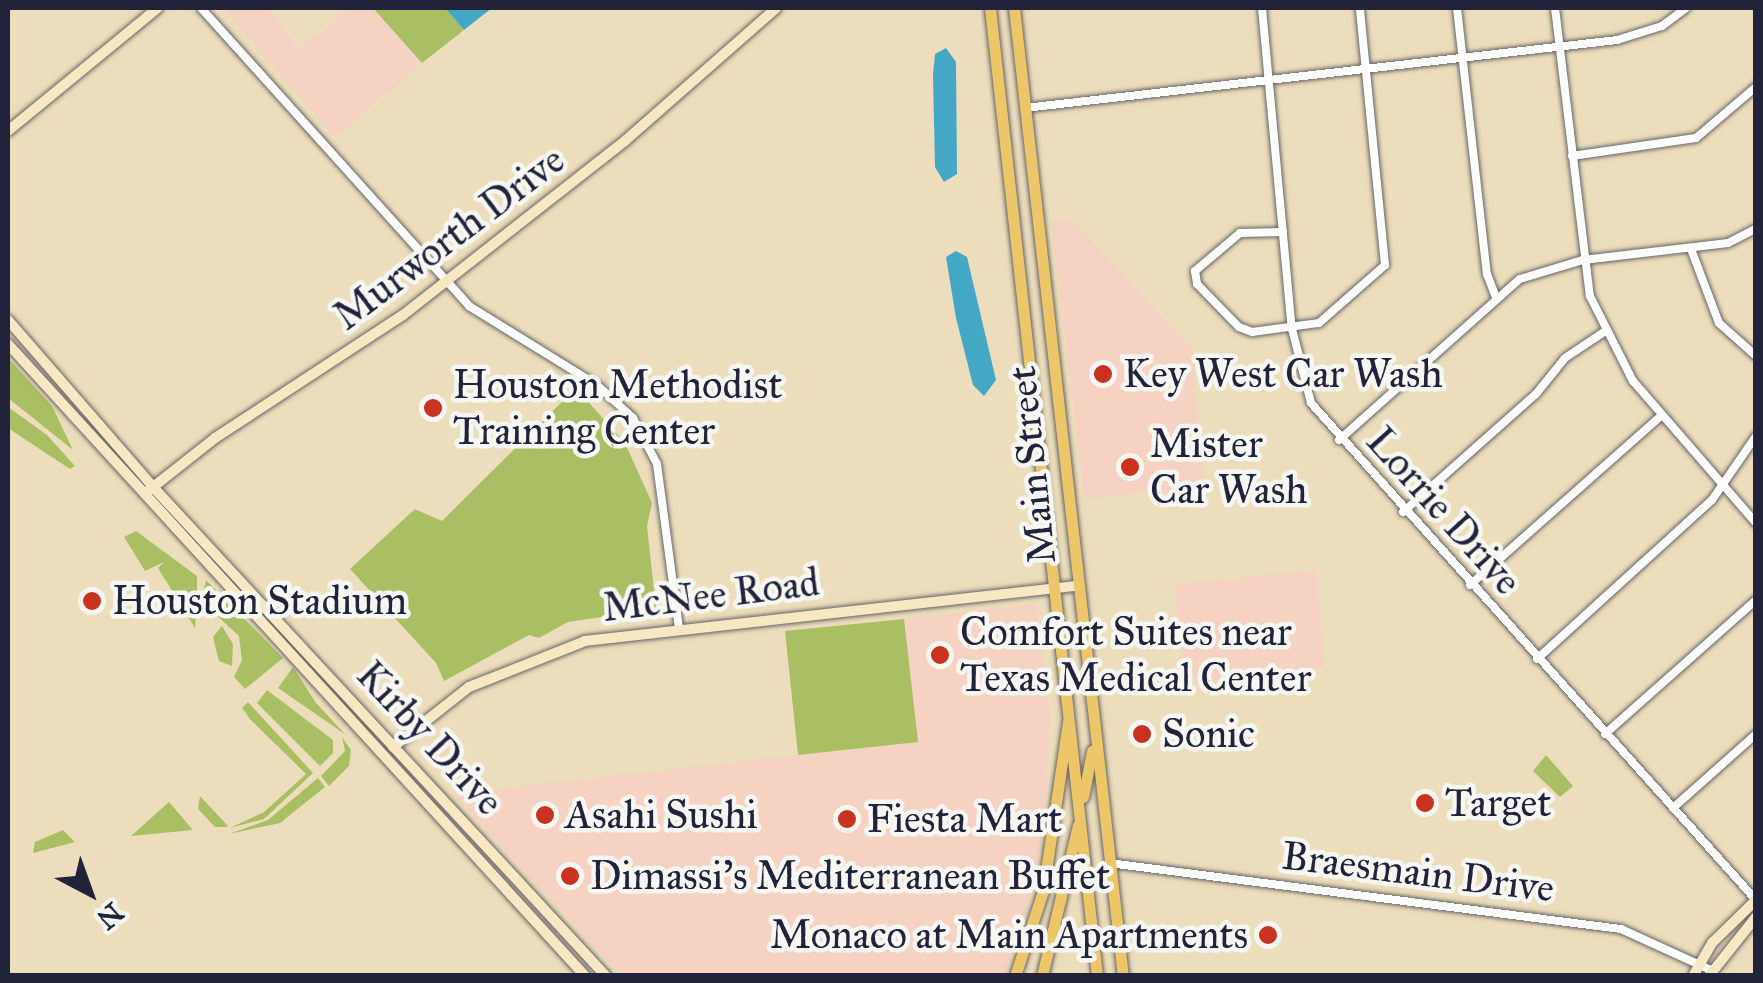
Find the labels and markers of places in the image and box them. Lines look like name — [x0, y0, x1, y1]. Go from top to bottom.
place label: Key West Car Wash — [1123, 350, 1443, 398]
place label: Houston Methodist Training Center — [453, 361, 782, 455]
marker: Key West Car Wash — [1092, 363, 1114, 385]
marker: Houston Methodist Training Center — [422, 397, 444, 419]
place label: Mister Car Wash — [1150, 420, 1308, 514]
marker: Mister Car Wash — [1119, 456, 1141, 478]
place label: Houston Stadium — [112, 577, 407, 625]
marker: Houston Stadium — [81, 590, 103, 612]
place label: Comfort Suites near Texas Medical Center — [960, 608, 1311, 702]
marker: Comfort Suites near Texas Medical Center — [929, 644, 951, 666]
place label: Sonic — [1162, 710, 1255, 758]
marker: Sonic — [1131, 723, 1153, 745]
place label: Target — [1445, 779, 1551, 827]
place label: Asahi Sushi — [565, 791, 757, 839]
marker: Target — [1414, 792, 1436, 814]
place label: Fiesta Mart — [867, 795, 1062, 843]
marker: Asahi Sushi — [534, 804, 556, 826]
marker: Fiesta Mart — [836, 808, 858, 830]
place label: Dimassi's Mediterranean Buffet — [590, 852, 1110, 900]
marker: Dimassi's Mediterranean Buffet — [559, 865, 581, 887]
place label: Monaco at Main Apartments — [770, 911, 1248, 959]
marker: Monaco at Main Apartments — [1257, 924, 1279, 946]

